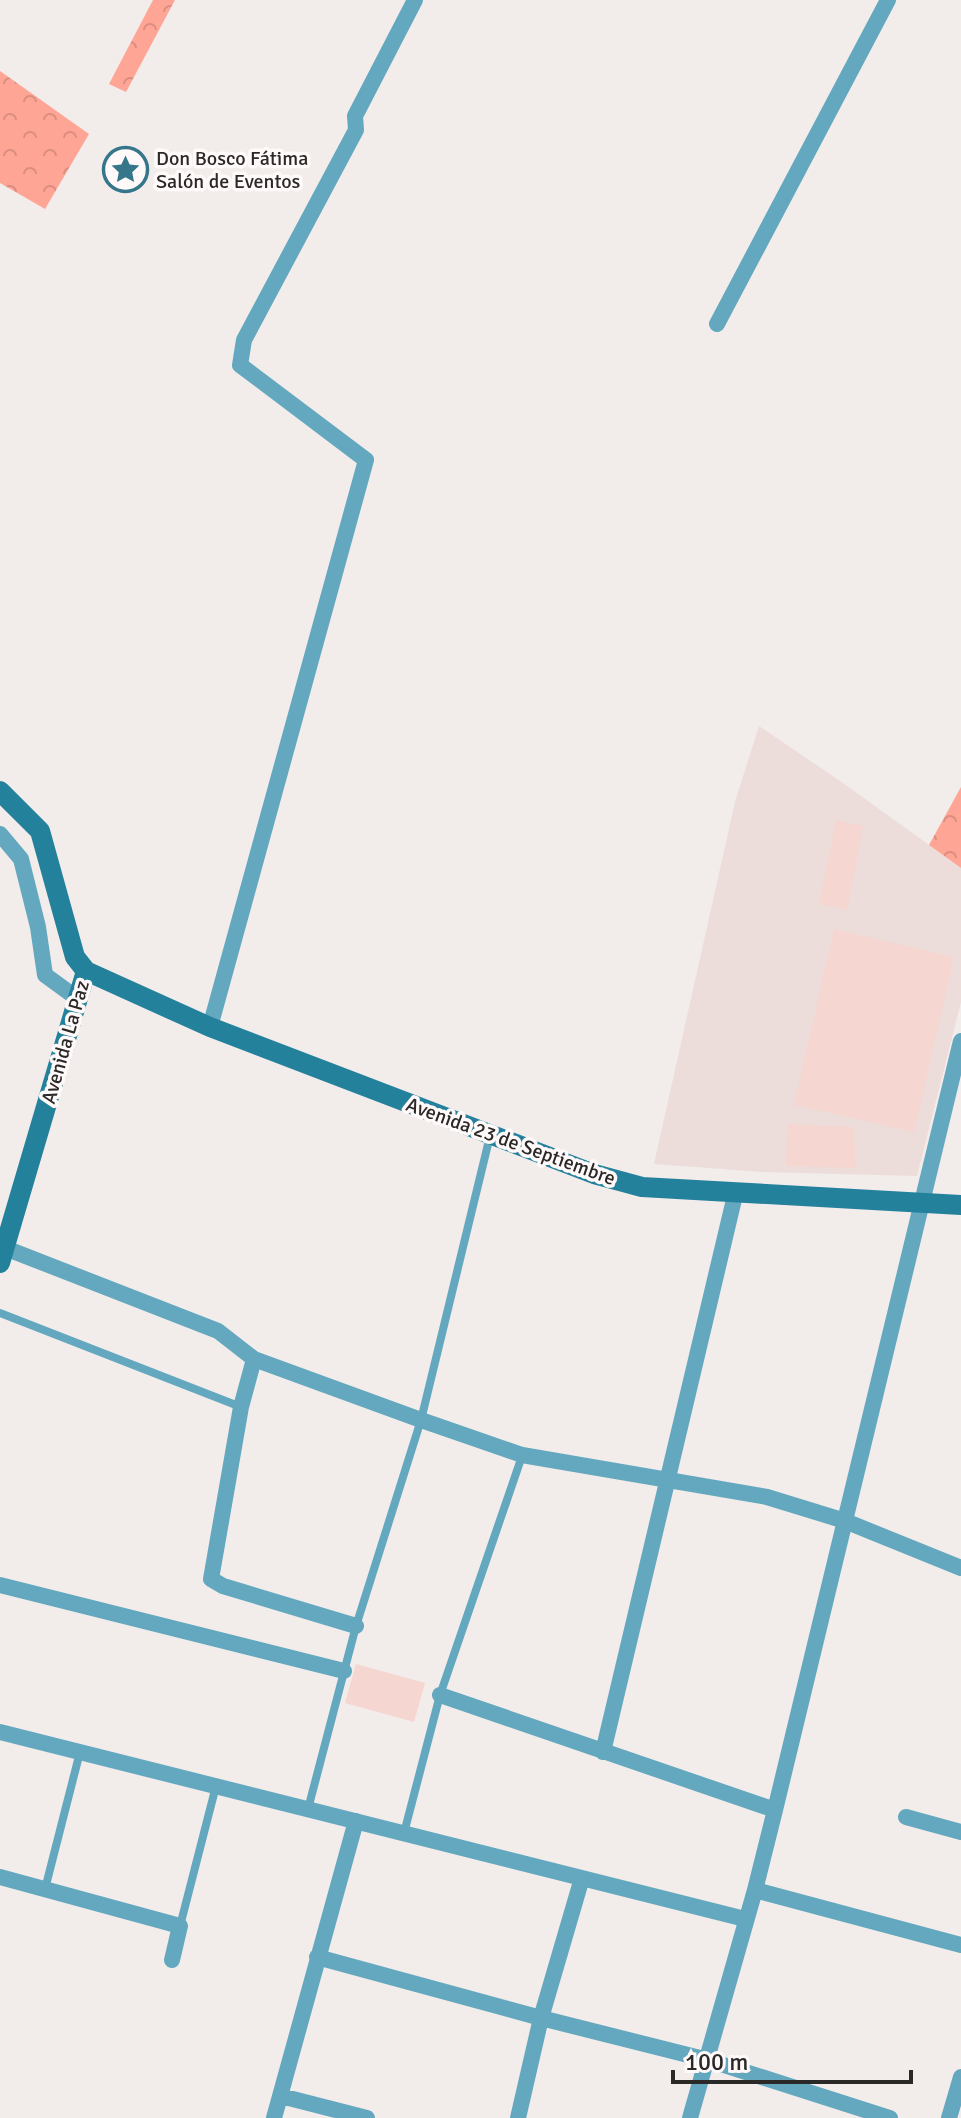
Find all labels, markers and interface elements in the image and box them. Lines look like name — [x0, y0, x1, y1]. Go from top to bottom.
place icon: Don Bosco Fátima Salón de Eventos — [101, 146, 149, 194]
place label: Don Bosco Fátima Salón de Eventos — [156, 146, 308, 194]
street label: Avenida La Paz — [36, 978, 95, 1107]
street label: Avenida 23 de Septiembre — [403, 1092, 619, 1191]
scale bar — [673, 2034, 911, 2084]
text: 100 m — [685, 2047, 748, 2077]

